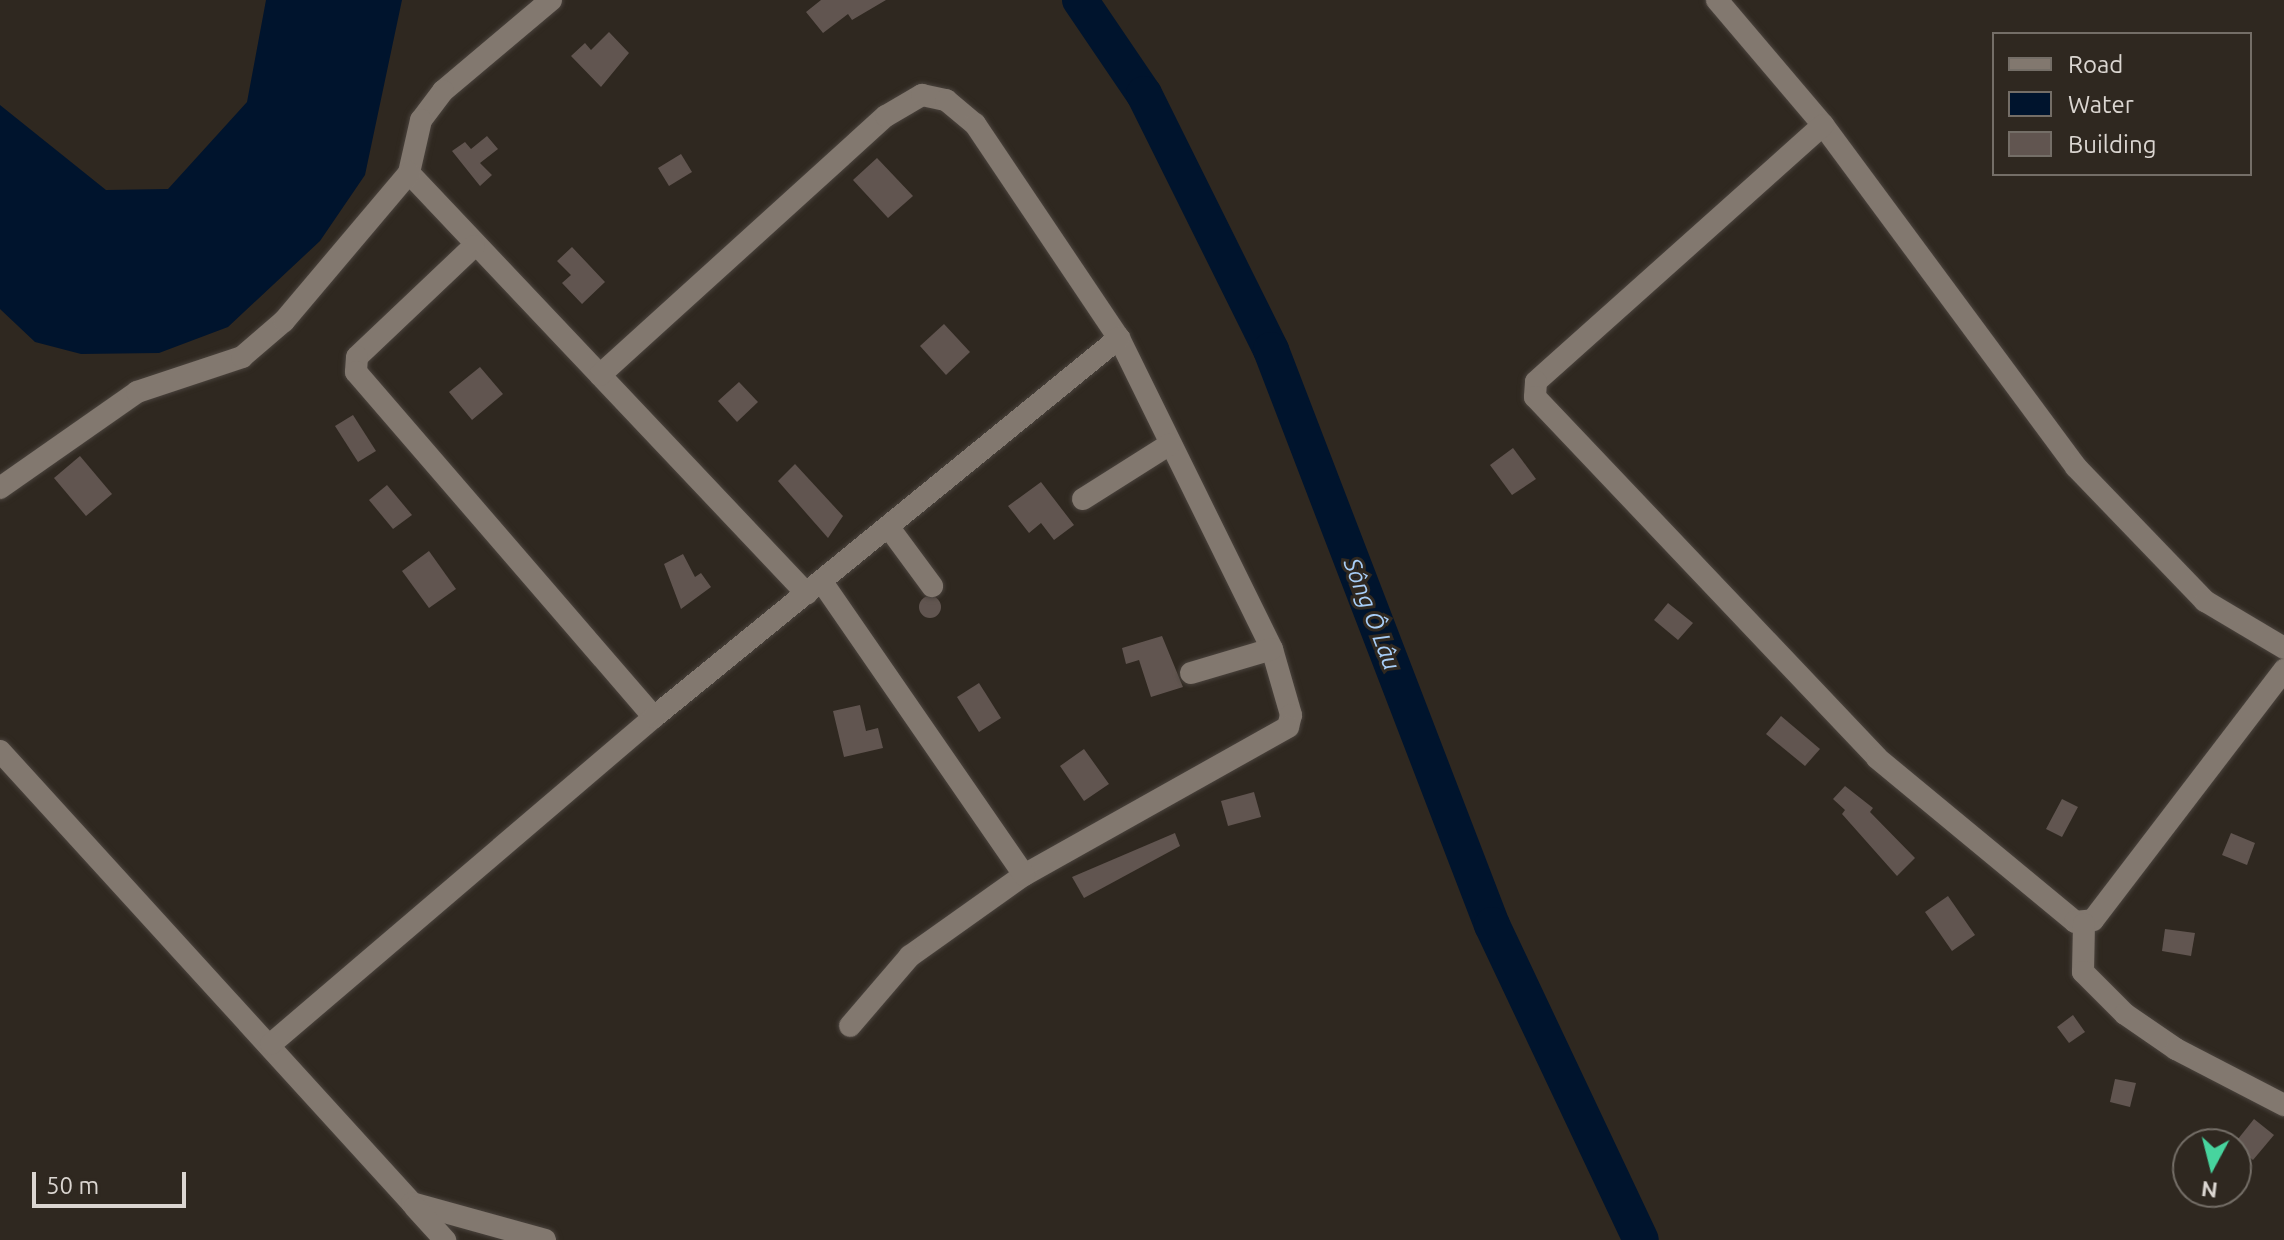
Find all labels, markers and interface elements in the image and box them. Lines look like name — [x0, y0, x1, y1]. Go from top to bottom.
legend — [1992, 32, 2252, 176]
text: Road — [2068, 51, 2123, 78]
text: Water — [2068, 91, 2134, 118]
text: Building — [2068, 131, 2156, 158]
water label: Sông Ô Lâu — [1337, 554, 1407, 674]
north arrow — [2172, 1128, 2252, 1208]
scale bar — [36, 1156, 190, 1206]
text: 50 m — [46, 1172, 99, 1199]
text: N — [2200, 1177, 2219, 1204]

